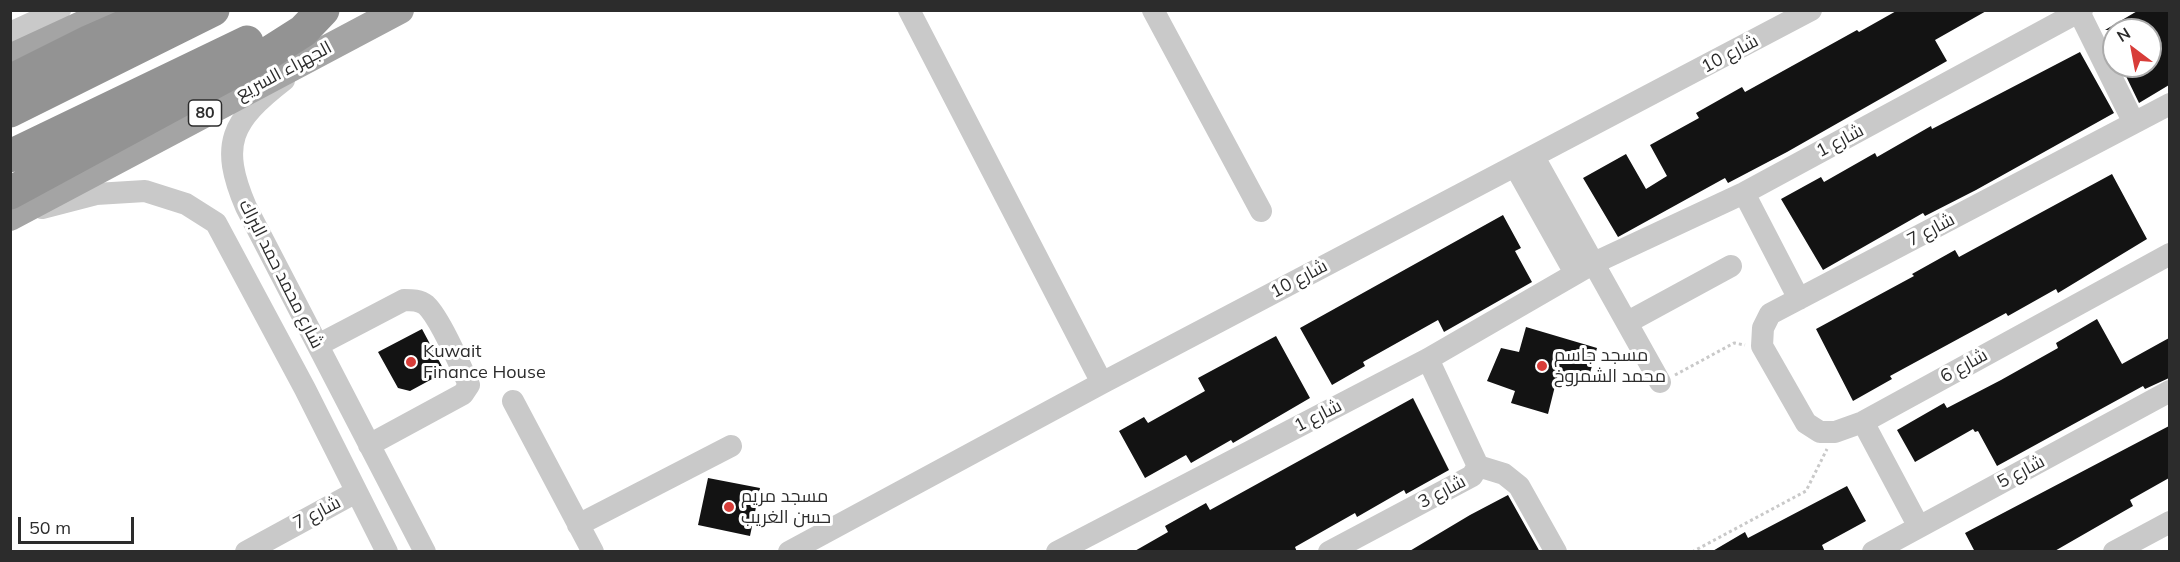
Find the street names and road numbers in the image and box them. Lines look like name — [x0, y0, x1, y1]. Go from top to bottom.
street label: شارع 10 — [1698, 30, 1762, 78]
street label: الجهراء السريع — [232, 37, 336, 105]
road number: 80 — [188, 100, 222, 126]
street label: شارع 1 — [1813, 120, 1867, 162]
street label: شارع محمد حمد البراك — [234, 196, 328, 352]
street label: شارع 7 — [1904, 209, 1958, 251]
street label: شارع 10 — [1267, 255, 1331, 303]
street label: شارع 6 — [1937, 344, 1991, 388]
street label: شارع 1 — [1291, 395, 1345, 437]
street label: شارع 5 — [1994, 451, 2048, 493]
street label: شارع 3 — [1415, 471, 1469, 513]
street label: شارع 7 — [290, 492, 344, 534]

